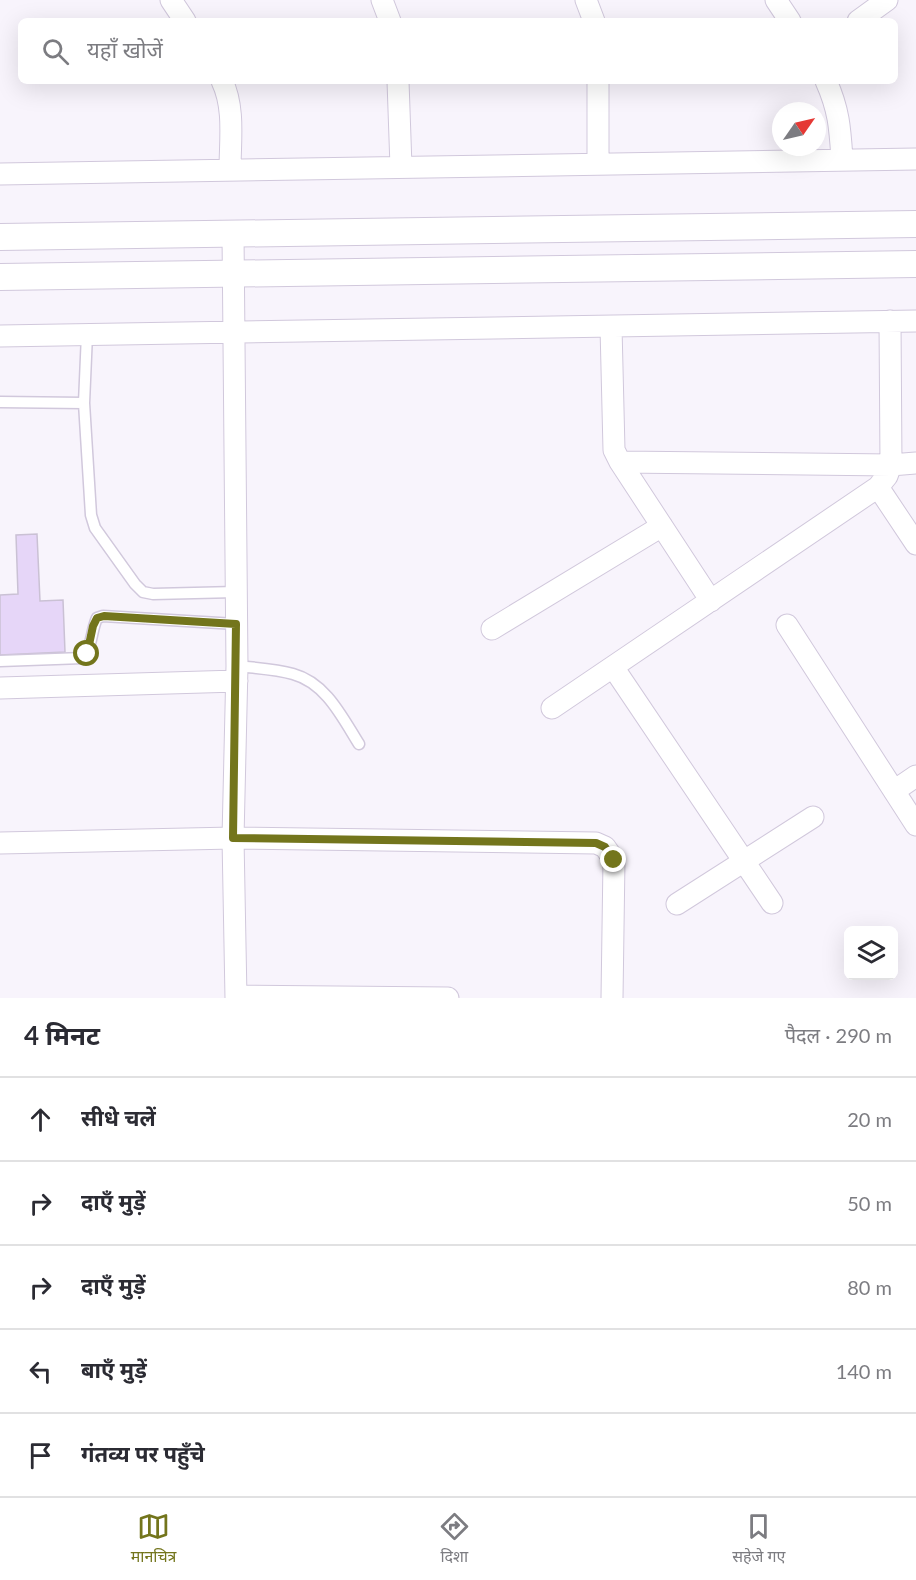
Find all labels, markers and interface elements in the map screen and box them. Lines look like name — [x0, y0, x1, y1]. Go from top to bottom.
search box — [18, 18, 898, 84]
icon: search — [39, 35, 72, 68]
text: यहाँ खोजें — [87, 36, 163, 63]
north arrow — [772, 102, 826, 156]
route start — [73, 640, 99, 666]
route end — [600, 846, 626, 872]
map controls — [844, 926, 898, 980]
button: layers — [844, 926, 898, 980]
text: 4 मिनट — [24, 1019, 100, 1051]
text: पैदल · 290 m — [785, 1023, 892, 1047]
icon: ahead — [24, 1103, 57, 1136]
text: सीधे चलें — [81, 1104, 156, 1131]
text: 20 m — [847, 1107, 892, 1131]
icon: right — [24, 1187, 57, 1220]
text: दाएँ मुड़ें — [81, 1188, 145, 1215]
text: 50 m — [847, 1191, 892, 1215]
icon: right — [24, 1271, 57, 1304]
text: दाएँ मुड़ें — [81, 1272, 145, 1299]
text: 80 m — [847, 1275, 892, 1299]
icon: left — [24, 1355, 57, 1388]
text: बाएँ मुड़ें — [81, 1356, 147, 1383]
text: 140 m — [836, 1359, 892, 1383]
icon: arrive — [24, 1439, 57, 1472]
text: गंतव्य पर पहुँचे — [81, 1440, 205, 1467]
tab: मानचित्र — [131, 1510, 176, 1569]
tab: दिशा — [438, 1510, 471, 1569]
tab: सहेजे गए — [732, 1510, 785, 1569]

